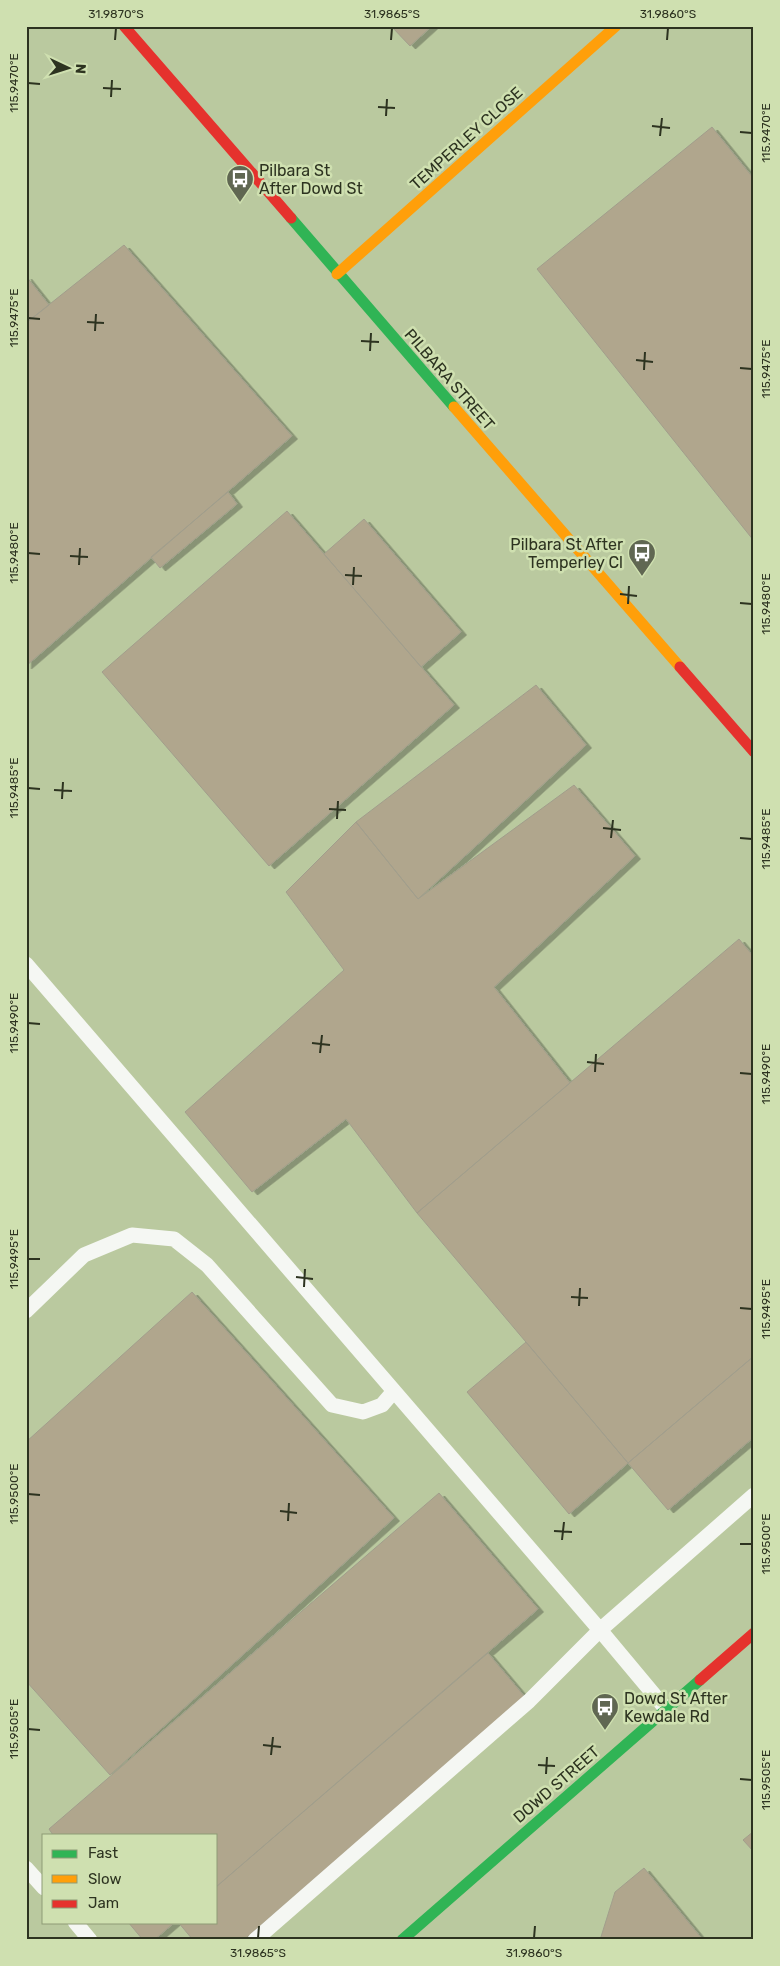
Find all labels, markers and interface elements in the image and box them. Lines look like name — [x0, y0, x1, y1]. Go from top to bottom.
text: 31.9870°S — [88, 7, 144, 21]
text: 31.9865°S — [364, 7, 420, 21]
text: 31.9860°S — [640, 7, 696, 21]
north arrow — [42, 42, 92, 92]
text: 115.9470°E — [7, 53, 21, 113]
text: N — [72, 63, 89, 74]
street label: TEMPERLEY CLOSE — [406, 83, 526, 194]
text: 115.9470°E — [759, 103, 773, 163]
place label: Pilbara St After Dowd St — [259, 161, 363, 198]
bus stop icon: Pilbara St After Dowd St — [225, 164, 255, 203]
text: 115.9475°E — [7, 288, 21, 348]
street label: PILBARA STREET — [401, 325, 499, 434]
text: 115.9475°E — [759, 339, 773, 399]
text: 115.9480°E — [7, 522, 21, 584]
place label: Pilbara St After Temperley Cl — [510, 535, 623, 572]
bus stop icon: Pilbara St After Temperley Cl — [627, 538, 657, 577]
text: 115.9480°E — [759, 573, 773, 635]
text: 115.9485°E — [7, 758, 21, 818]
text: 115.9485°E — [759, 809, 773, 869]
text: 115.9490°E — [7, 993, 21, 1053]
text: 115.9490°E — [759, 1044, 773, 1104]
text: 115.9495°E — [7, 1229, 21, 1289]
text: 115.9495°E — [759, 1279, 773, 1339]
text: 115.9500°E — [7, 1463, 21, 1525]
text: 115.9500°E — [759, 1513, 773, 1575]
place label: Dowd St After Kewdale Rd — [624, 1689, 728, 1726]
bus stop icon: Dowd St After Kewdale Rd — [590, 1692, 620, 1731]
text: 115.9505°E — [7, 1699, 21, 1759]
street label: DOWD STREET — [509, 1742, 603, 1827]
text: 115.9505°E — [759, 1750, 773, 1810]
legend — [42, 1834, 218, 1924]
text: Fast — [88, 1844, 118, 1862]
text: Slow — [88, 1870, 121, 1888]
text: Jam — [88, 1894, 119, 1912]
text: 31.9865°S — [230, 1946, 286, 1960]
text: 31.9860°S — [506, 1946, 562, 1960]

